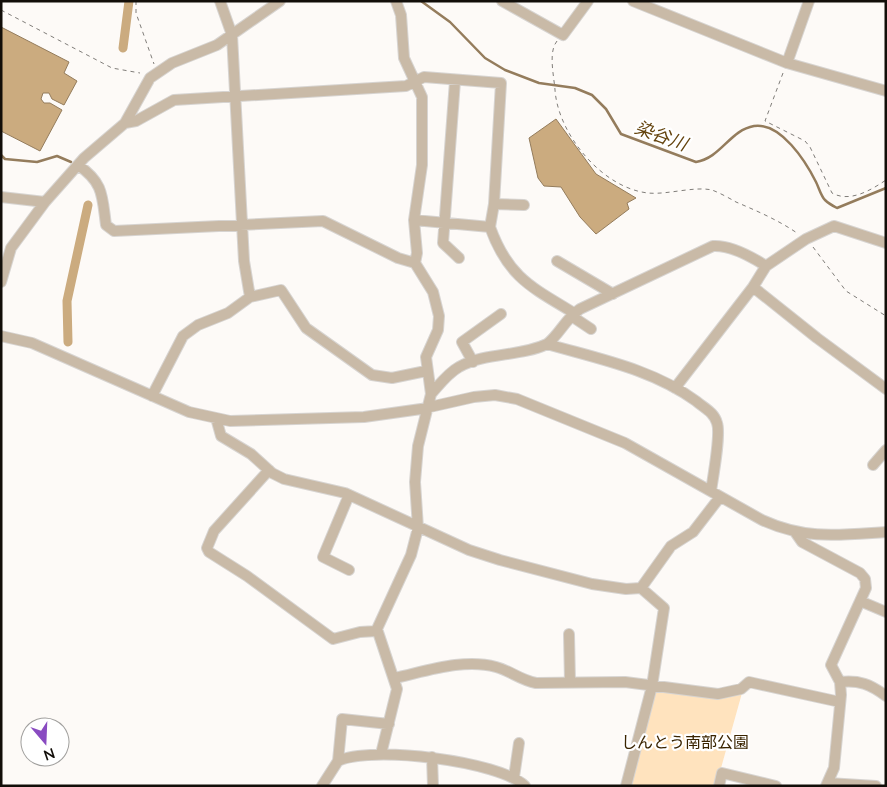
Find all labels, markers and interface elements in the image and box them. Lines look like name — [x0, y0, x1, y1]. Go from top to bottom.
water label: 染谷川 — [632, 115, 692, 155]
north arrow — [20, 717, 70, 767]
park label: しんとう南部公園 — [621, 732, 749, 751]
text: N — [42, 745, 57, 765]

